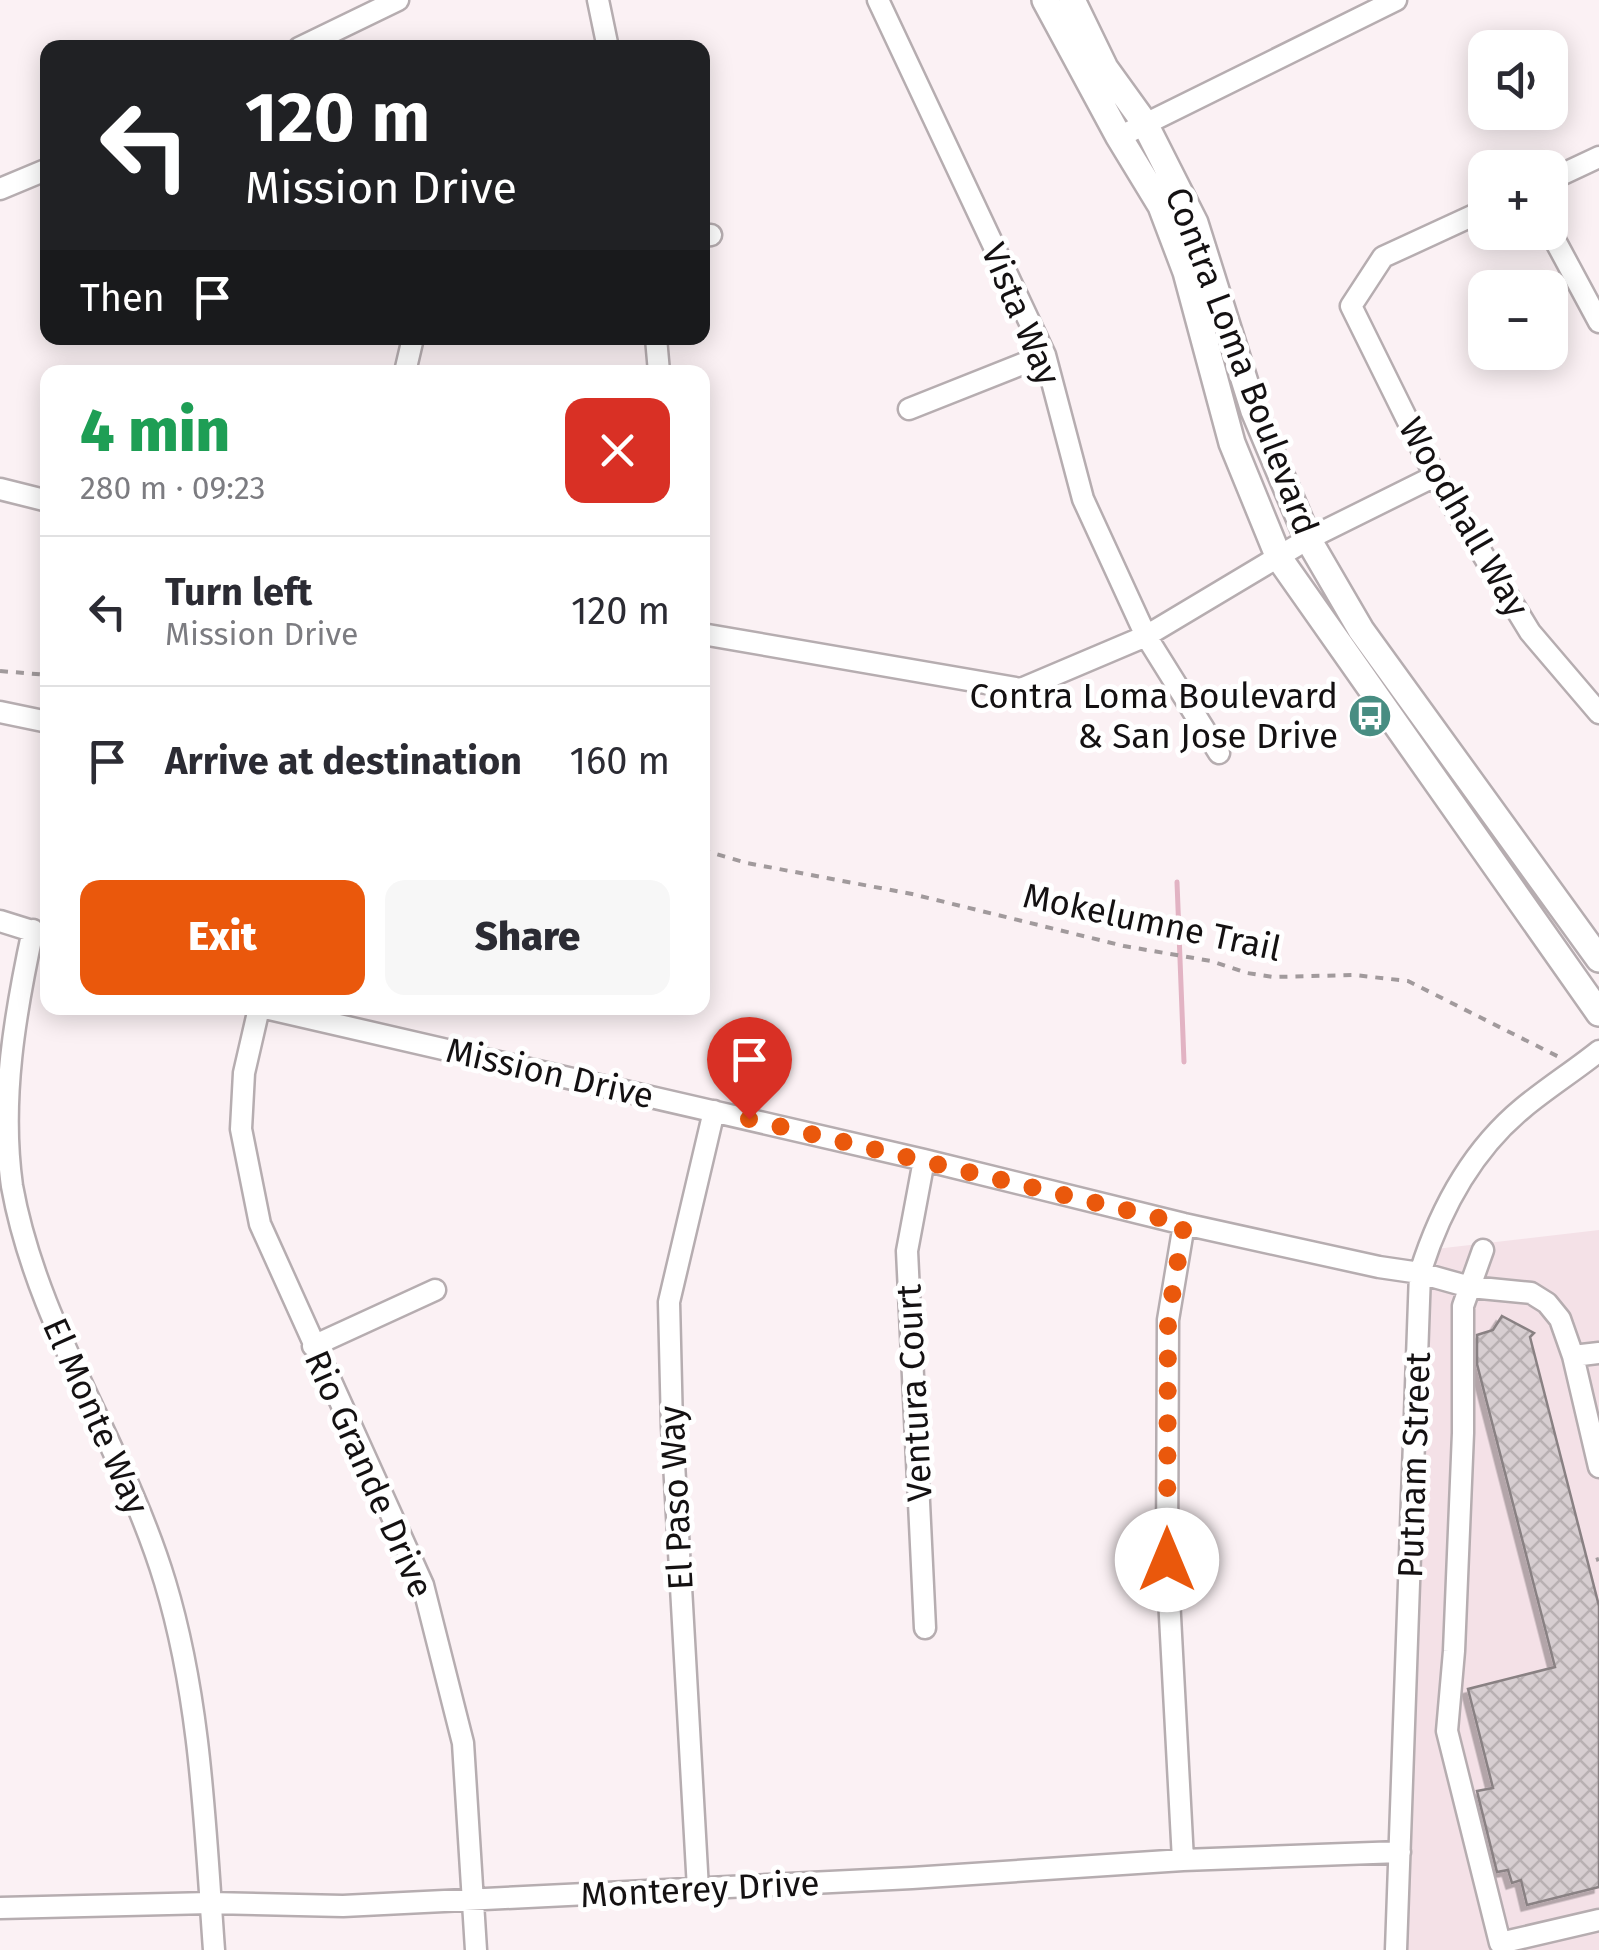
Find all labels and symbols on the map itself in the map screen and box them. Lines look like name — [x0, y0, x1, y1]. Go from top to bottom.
street label: Contra Loma Boulevard — [1156, 181, 1328, 541]
street label: Vista Way — [972, 237, 1070, 391]
street label: Woodhall Way — [1390, 410, 1538, 624]
place label: Contra Loma Boulevard & San Jose Drive — [969, 675, 1338, 757]
bus stop icon: Contra Loma Boulevard & San Jose Drive — [1347, 693, 1393, 739]
street label: Mokelumne Trail — [1019, 874, 1285, 970]
pin — [707, 1017, 792, 1120]
street label: Mission Drive — [442, 1029, 658, 1117]
street label: Ventura Court — [887, 1283, 941, 1503]
street label: El Monte Way — [34, 1311, 158, 1521]
street label: Rio Grande Drive — [296, 1344, 442, 1604]
street label: Putnam Street — [1389, 1351, 1439, 1579]
street label: El Paso Way — [650, 1405, 702, 1591]
position arrow — [1115, 1508, 1219, 1612]
street label: Monterey Drive — [579, 1862, 821, 1916]

